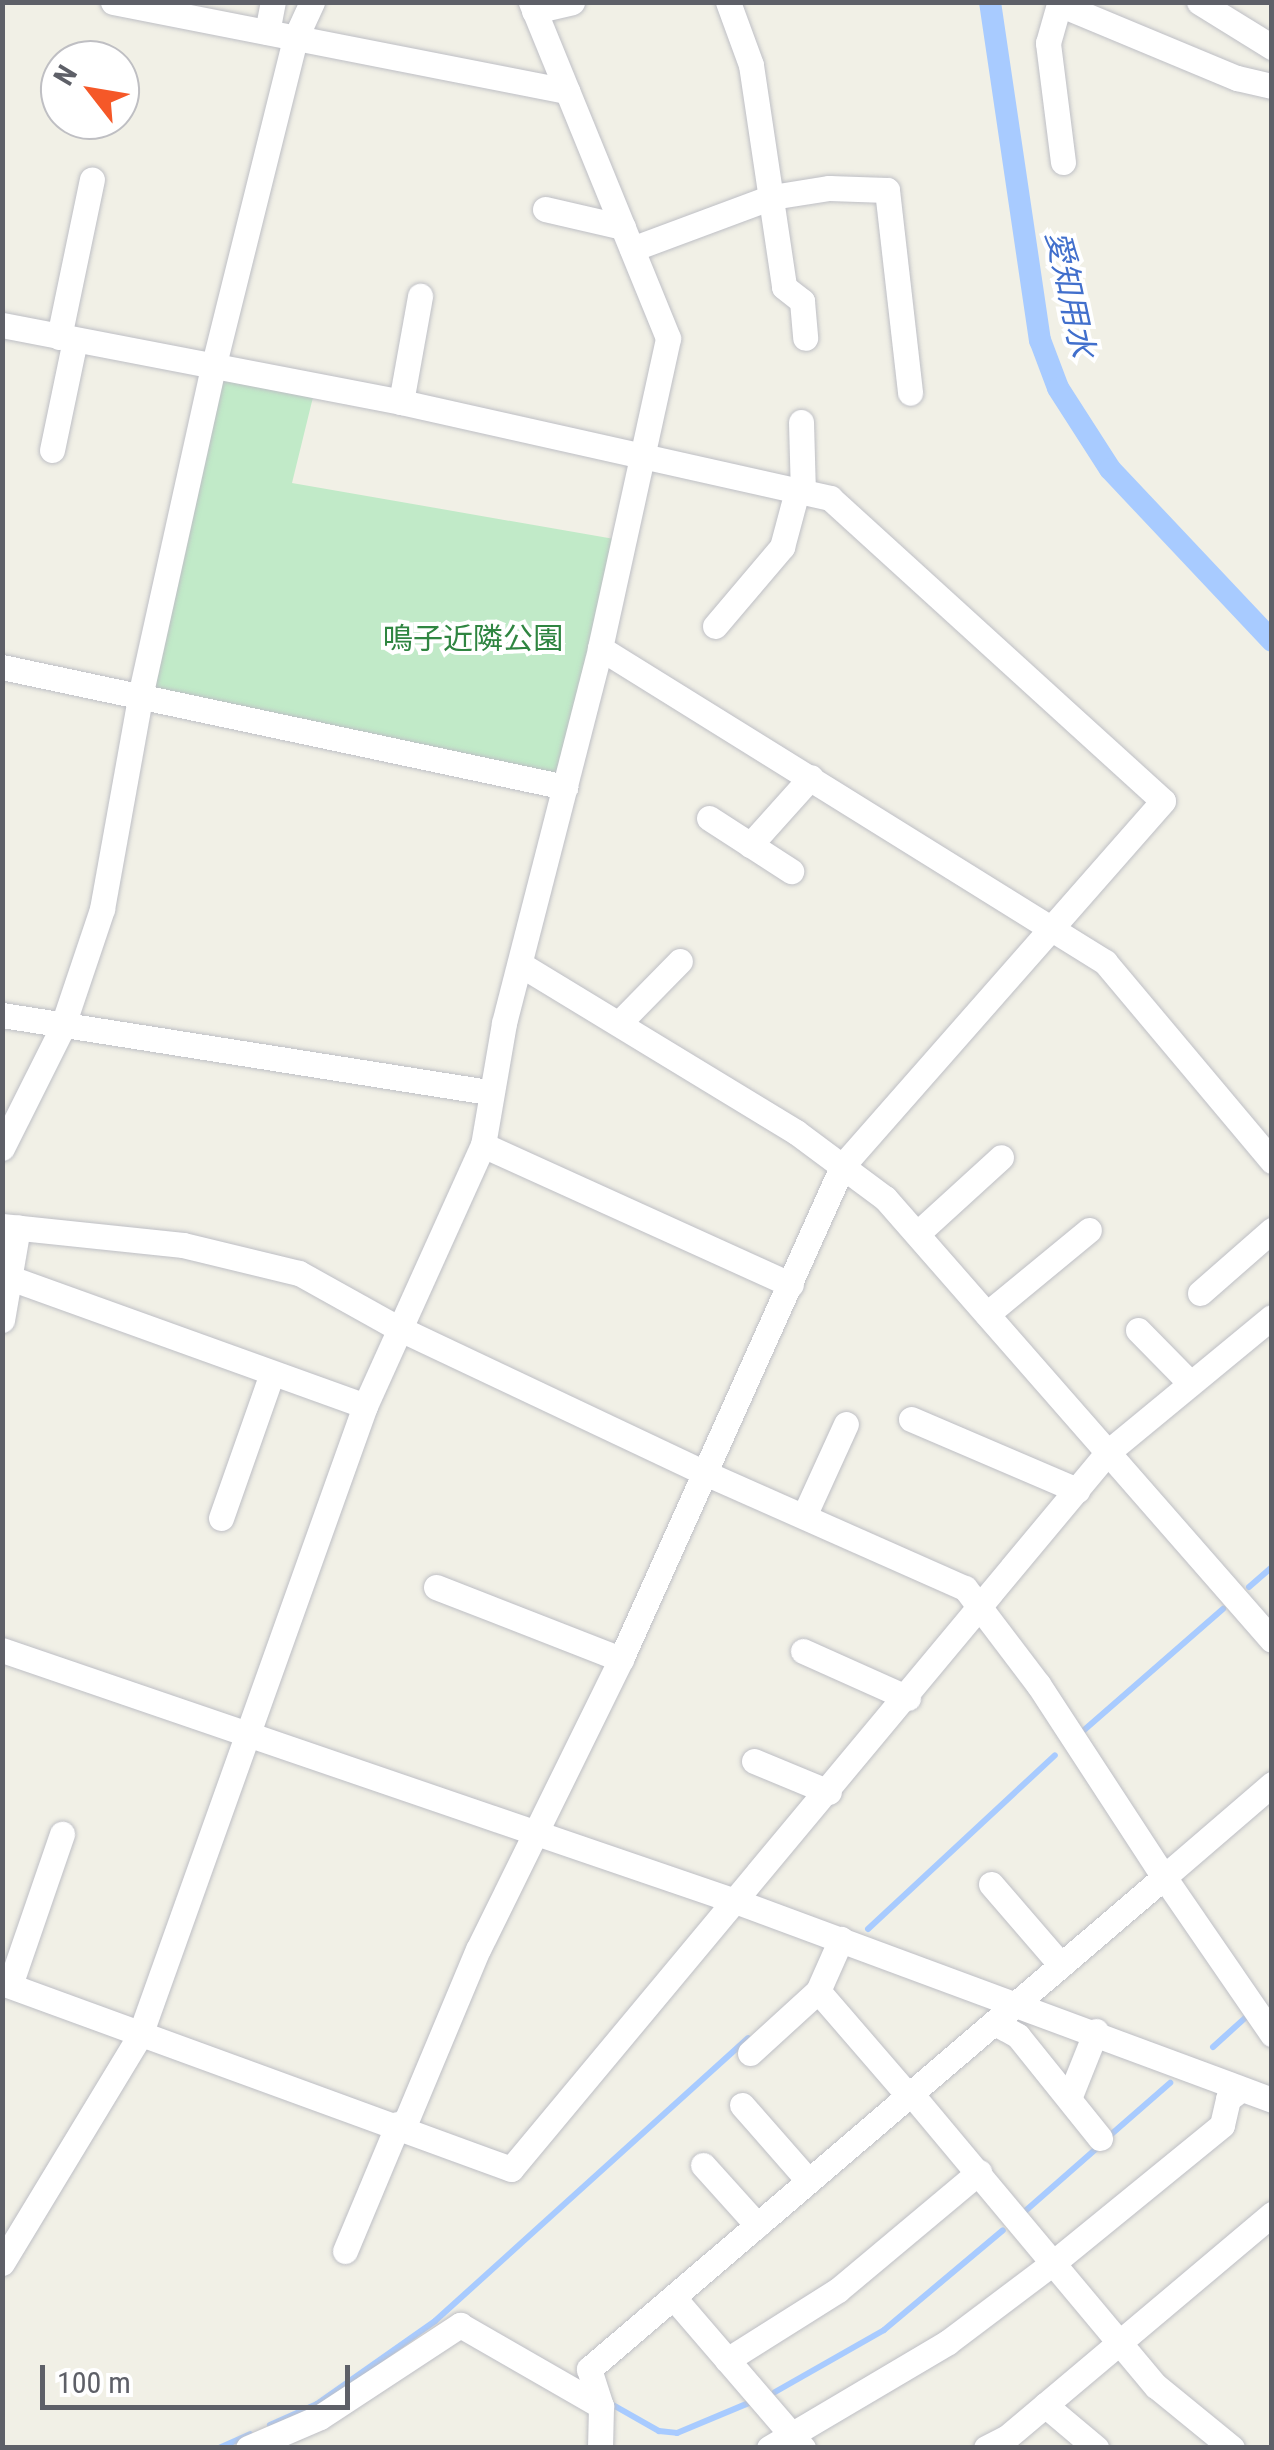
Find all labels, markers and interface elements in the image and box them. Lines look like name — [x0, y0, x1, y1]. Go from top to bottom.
north arrow — [40, 40, 140, 140]
text: N — [47, 59, 84, 91]
water label: 愛知用水 — [1038, 227, 1102, 361]
park label: 鳴子近隣公園 — [383, 621, 563, 657]
scale bar — [45, 2345, 355, 2407]
text: 100 m — [57, 2365, 131, 2400]

